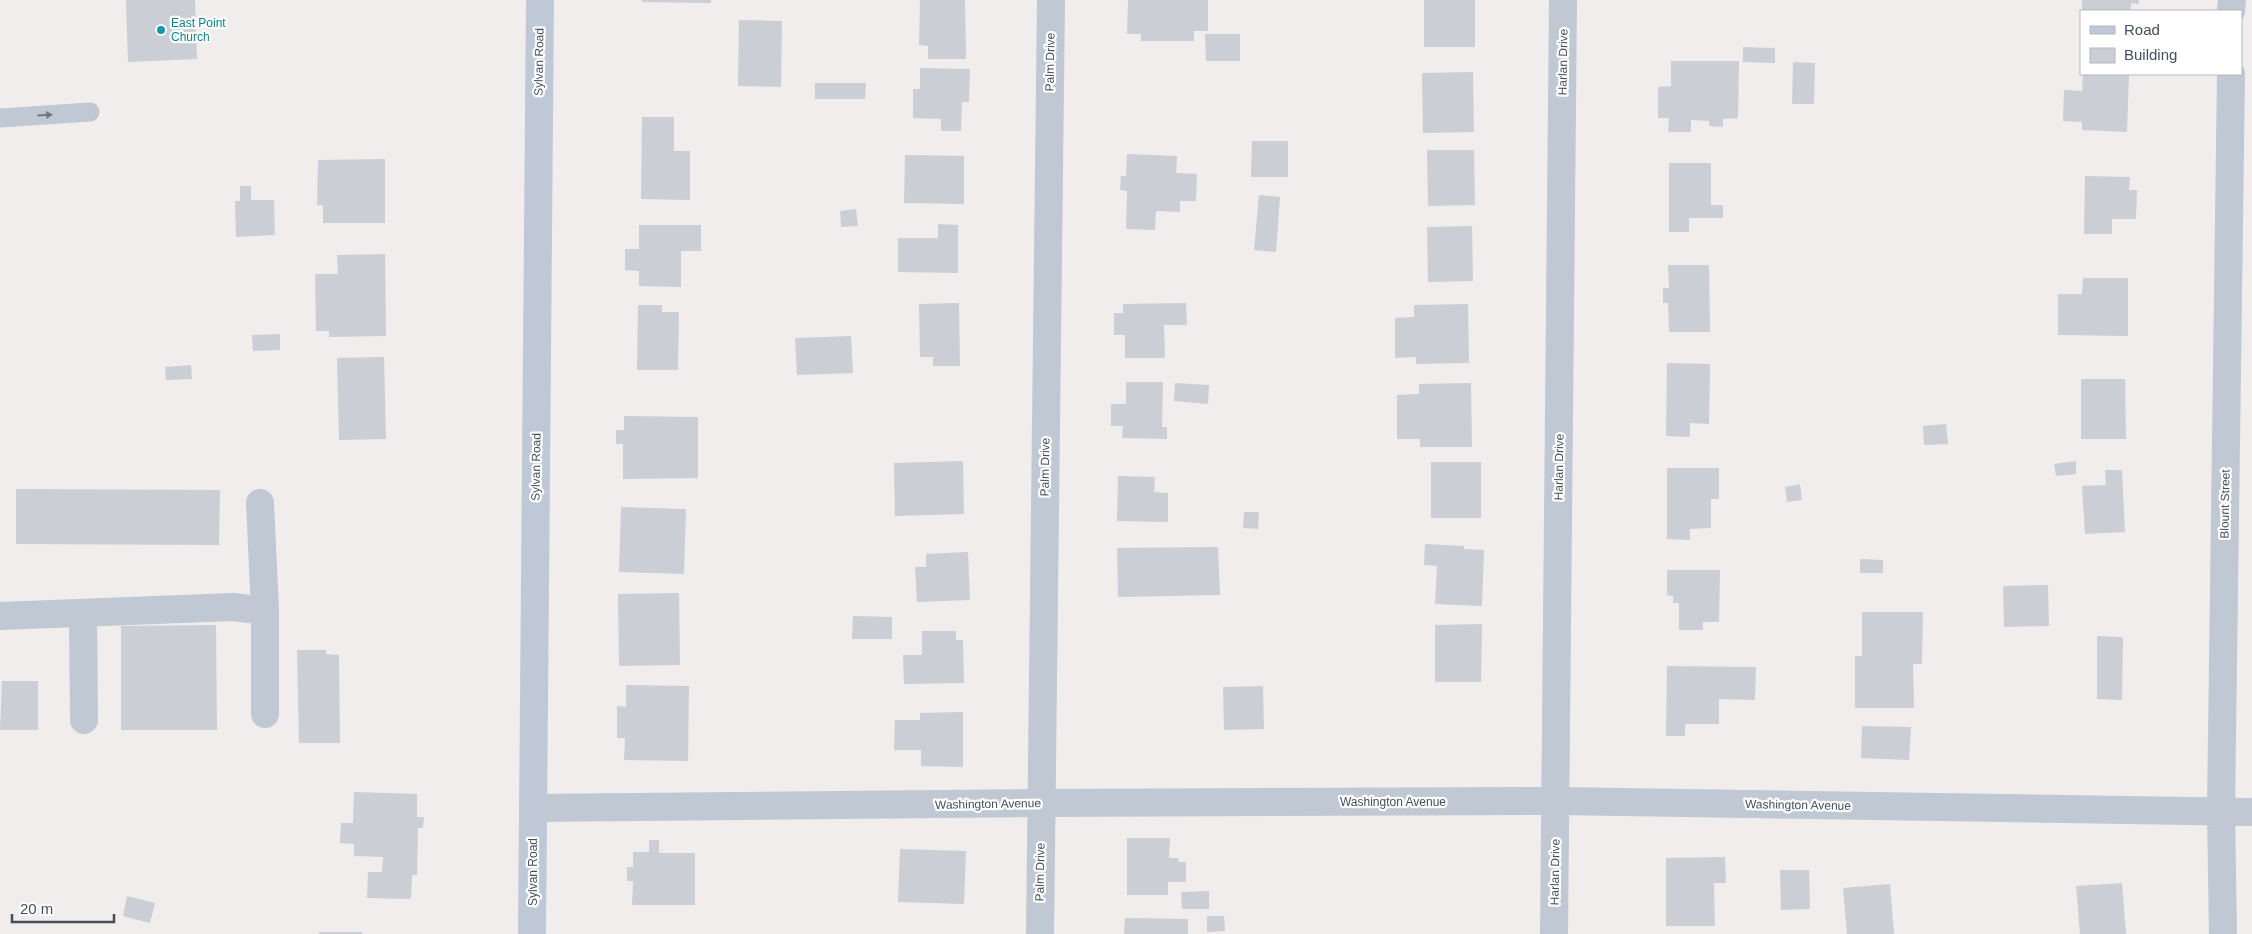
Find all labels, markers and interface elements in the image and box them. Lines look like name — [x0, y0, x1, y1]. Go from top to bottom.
legend — [2080, 10, 2242, 75]
place label: East Point Church — [171, 16, 226, 44]
text: Road — [2124, 21, 2160, 38]
marker: East Point Church — [155, 24, 167, 36]
street label: Sylvan Road — [531, 28, 547, 96]
street label: Harlan Drive — [1555, 28, 1571, 95]
street label: Palm Drive — [1042, 32, 1058, 91]
text: Building — [2124, 46, 2177, 63]
one-way arrow — [37, 110, 53, 118]
street label: Sylvan Road — [528, 433, 544, 501]
street label: Harlan Drive — [1551, 433, 1567, 500]
street label: Palm Drive — [1037, 437, 1053, 496]
street label: Blount Street — [2217, 469, 2233, 539]
street label: Washington Avenue — [1340, 795, 1446, 809]
street label: Washington Avenue — [935, 796, 1041, 812]
street label: Washington Avenue — [1745, 797, 1851, 813]
street label: Sylvan Road — [526, 838, 540, 906]
street label: Harlan Drive — [1547, 838, 1563, 905]
street label: Palm Drive — [1032, 842, 1048, 901]
scale bar — [12, 892, 115, 924]
text: 20 m — [20, 900, 53, 917]

